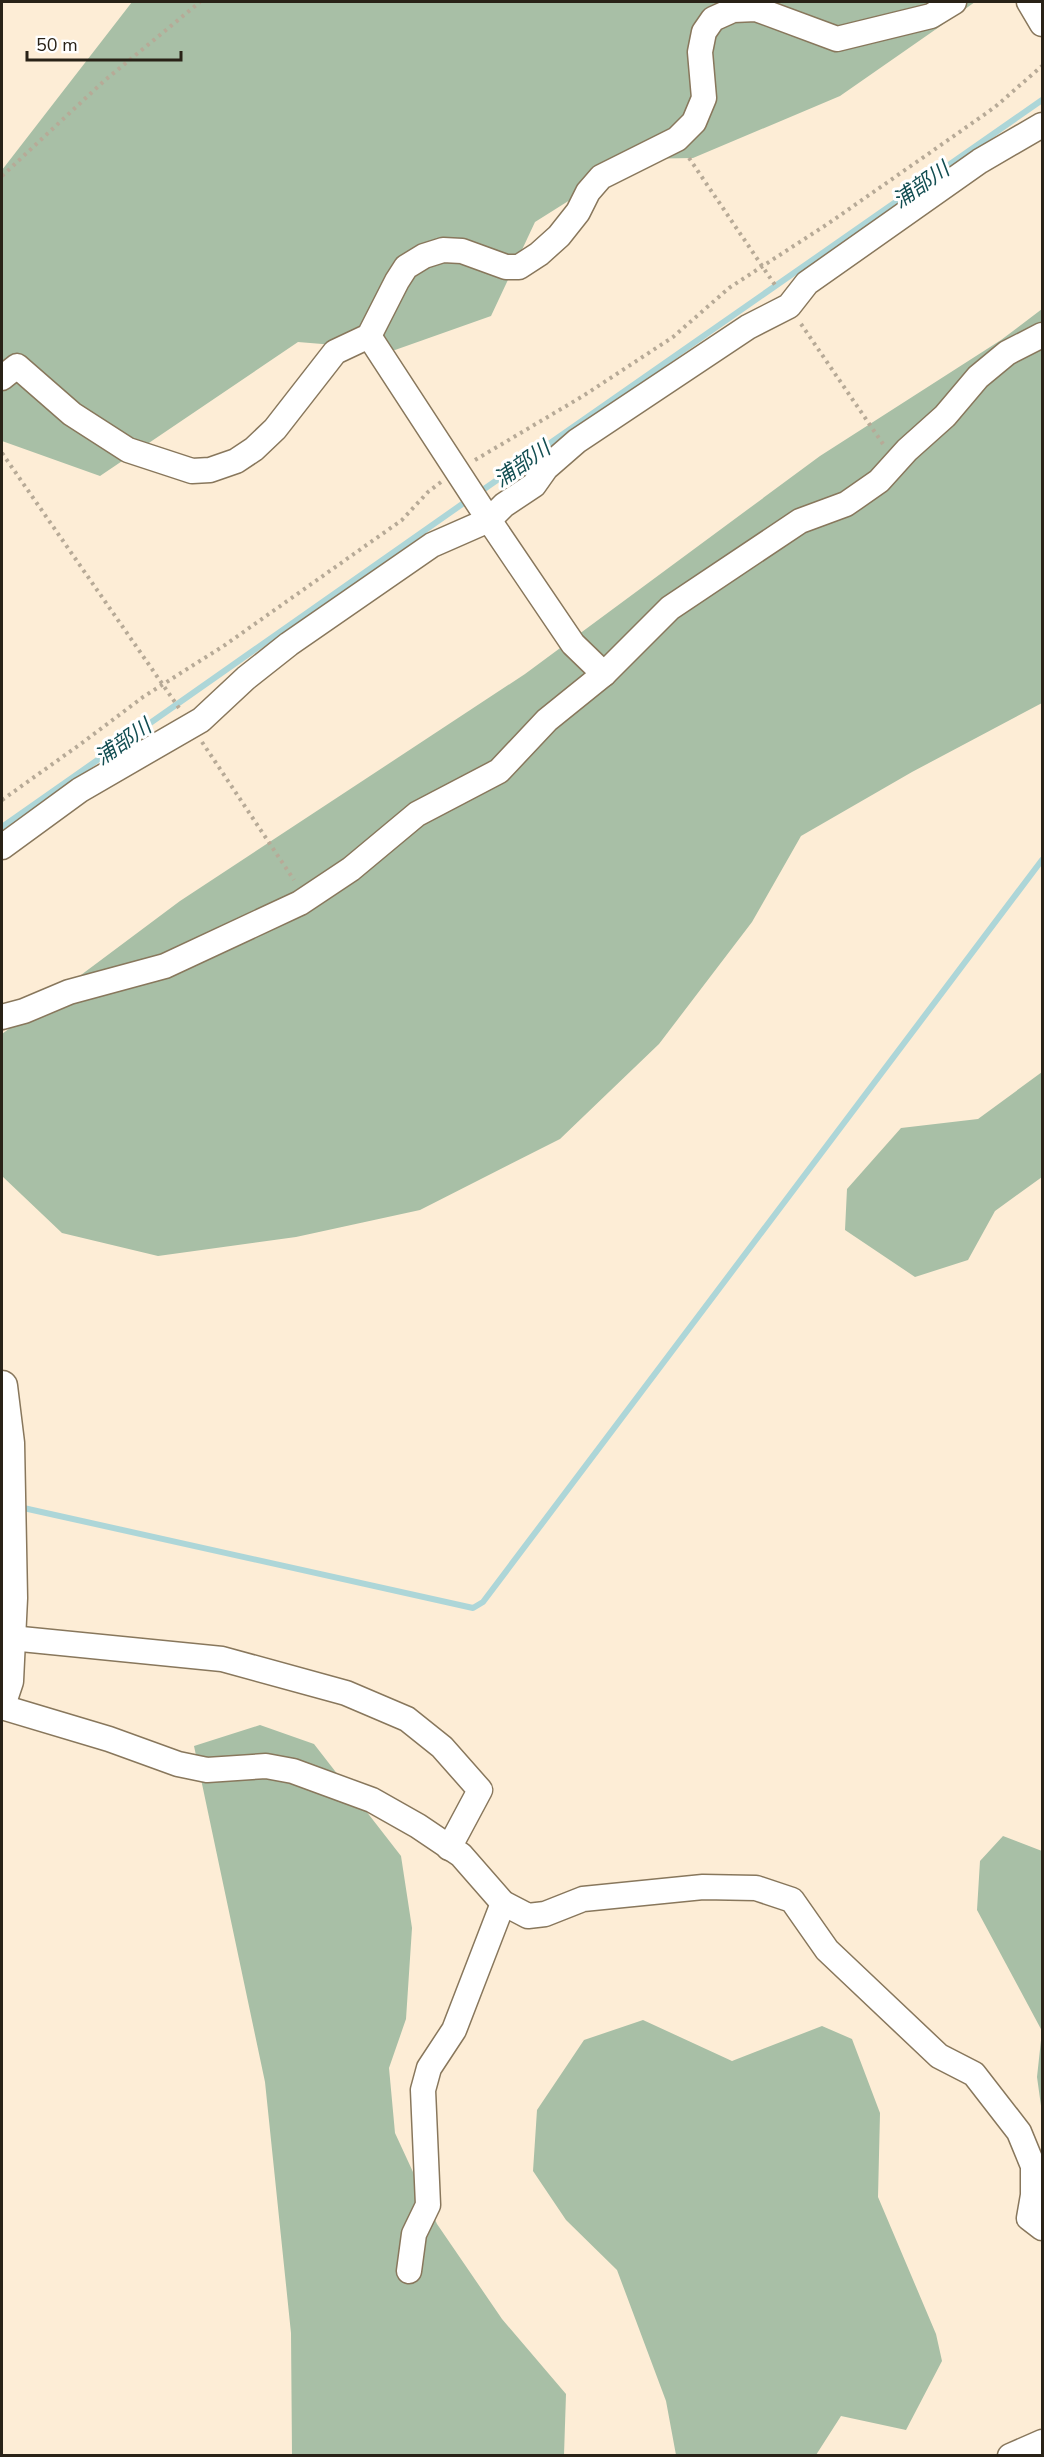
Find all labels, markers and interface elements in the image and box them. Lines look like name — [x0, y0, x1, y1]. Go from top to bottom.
scale bar — [27, 24, 182, 62]
text: 50 m — [36, 33, 78, 57]
water label: 浦部川 — [887, 154, 956, 215]
water label: 浦部川 — [488, 433, 557, 494]
water label: 浦部川 — [89, 711, 158, 772]

